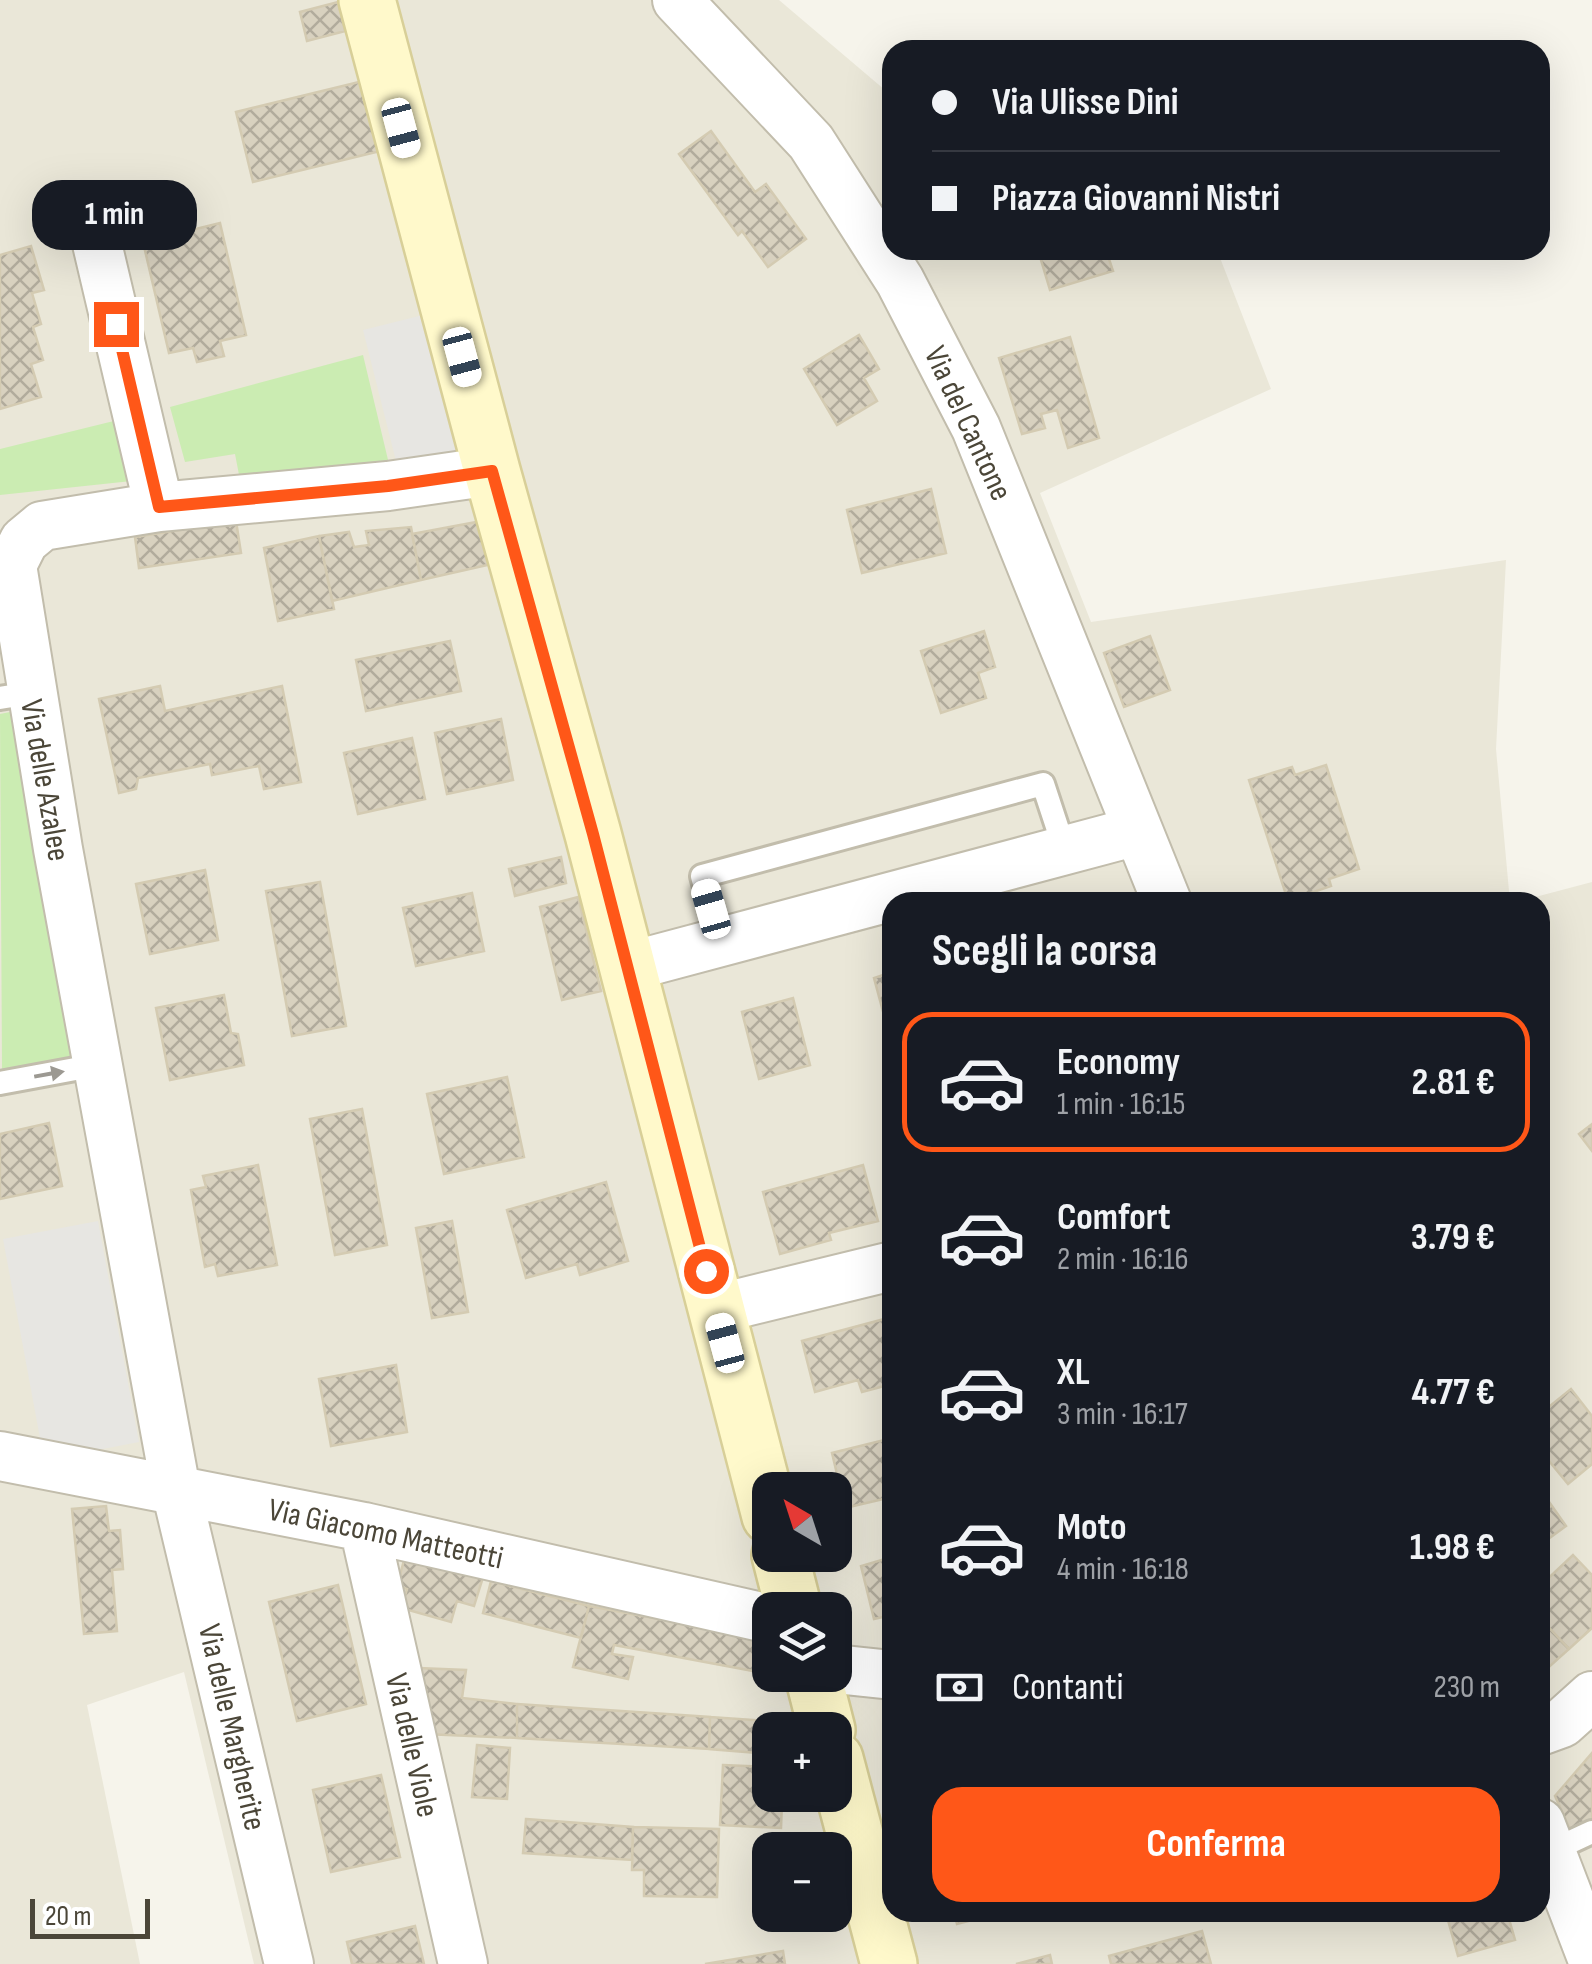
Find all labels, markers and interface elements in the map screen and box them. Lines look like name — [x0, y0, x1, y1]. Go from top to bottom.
text: Via Ulisse Dini — [992, 80, 1179, 125]
car — [379, 95, 423, 161]
text: Piazza Giovanni Nistri — [992, 176, 1280, 221]
callout: 1 min — [34, 179, 198, 249]
text: 1 min — [85, 195, 144, 234]
route end — [94, 302, 139, 347]
car — [440, 324, 484, 390]
street label: Via del Cantone — [915, 340, 1020, 507]
street label: Via delle Azalee — [11, 696, 78, 864]
car — [688, 876, 734, 942]
text: Scegli la corsa — [932, 924, 1158, 979]
icon: car — [937, 1037, 1027, 1127]
text: Economy — [1057, 1040, 1180, 1085]
text: 2.81 € — [1412, 1060, 1495, 1105]
one-way arrow — [34, 1066, 65, 1082]
text: 1 min · 16:15 — [1057, 1085, 1185, 1124]
icon: car — [937, 1192, 1027, 1282]
text: Comfort — [1057, 1195, 1171, 1240]
text: 3.79 € — [1411, 1215, 1495, 1260]
text: 2 min · 16:16 — [1057, 1240, 1189, 1279]
route start — [684, 1249, 729, 1294]
car — [703, 1310, 747, 1376]
icon: car — [937, 1347, 1027, 1437]
text: XL — [1057, 1350, 1090, 1395]
text: 4.77 € — [1411, 1370, 1495, 1415]
text: 3 min · 16:17 — [1057, 1395, 1187, 1434]
north arrow — [752, 1472, 852, 1572]
map controls — [752, 1472, 852, 1932]
street label: Via Giacomo Matteotti — [265, 1491, 507, 1578]
icon: car — [937, 1502, 1027, 1592]
text: Moto — [1057, 1505, 1127, 1550]
text: 1.98 € — [1410, 1525, 1495, 1570]
text: 4 min · 16:18 — [1057, 1550, 1189, 1589]
button: layers — [752, 1592, 852, 1692]
street label: Via delle Margherite — [189, 1620, 274, 1834]
icon: cash — [932, 1660, 987, 1715]
text: Contanti — [1012, 1665, 1124, 1710]
text: 230 m — [1433, 1668, 1500, 1707]
street label: Via delle Viole — [376, 1670, 447, 1821]
button: + — [752, 1712, 852, 1812]
button: Conferma — [932, 1787, 1500, 1902]
button: − — [752, 1832, 852, 1932]
scale bar — [30, 1894, 150, 1938]
text: 20 m — [45, 1900, 91, 1933]

